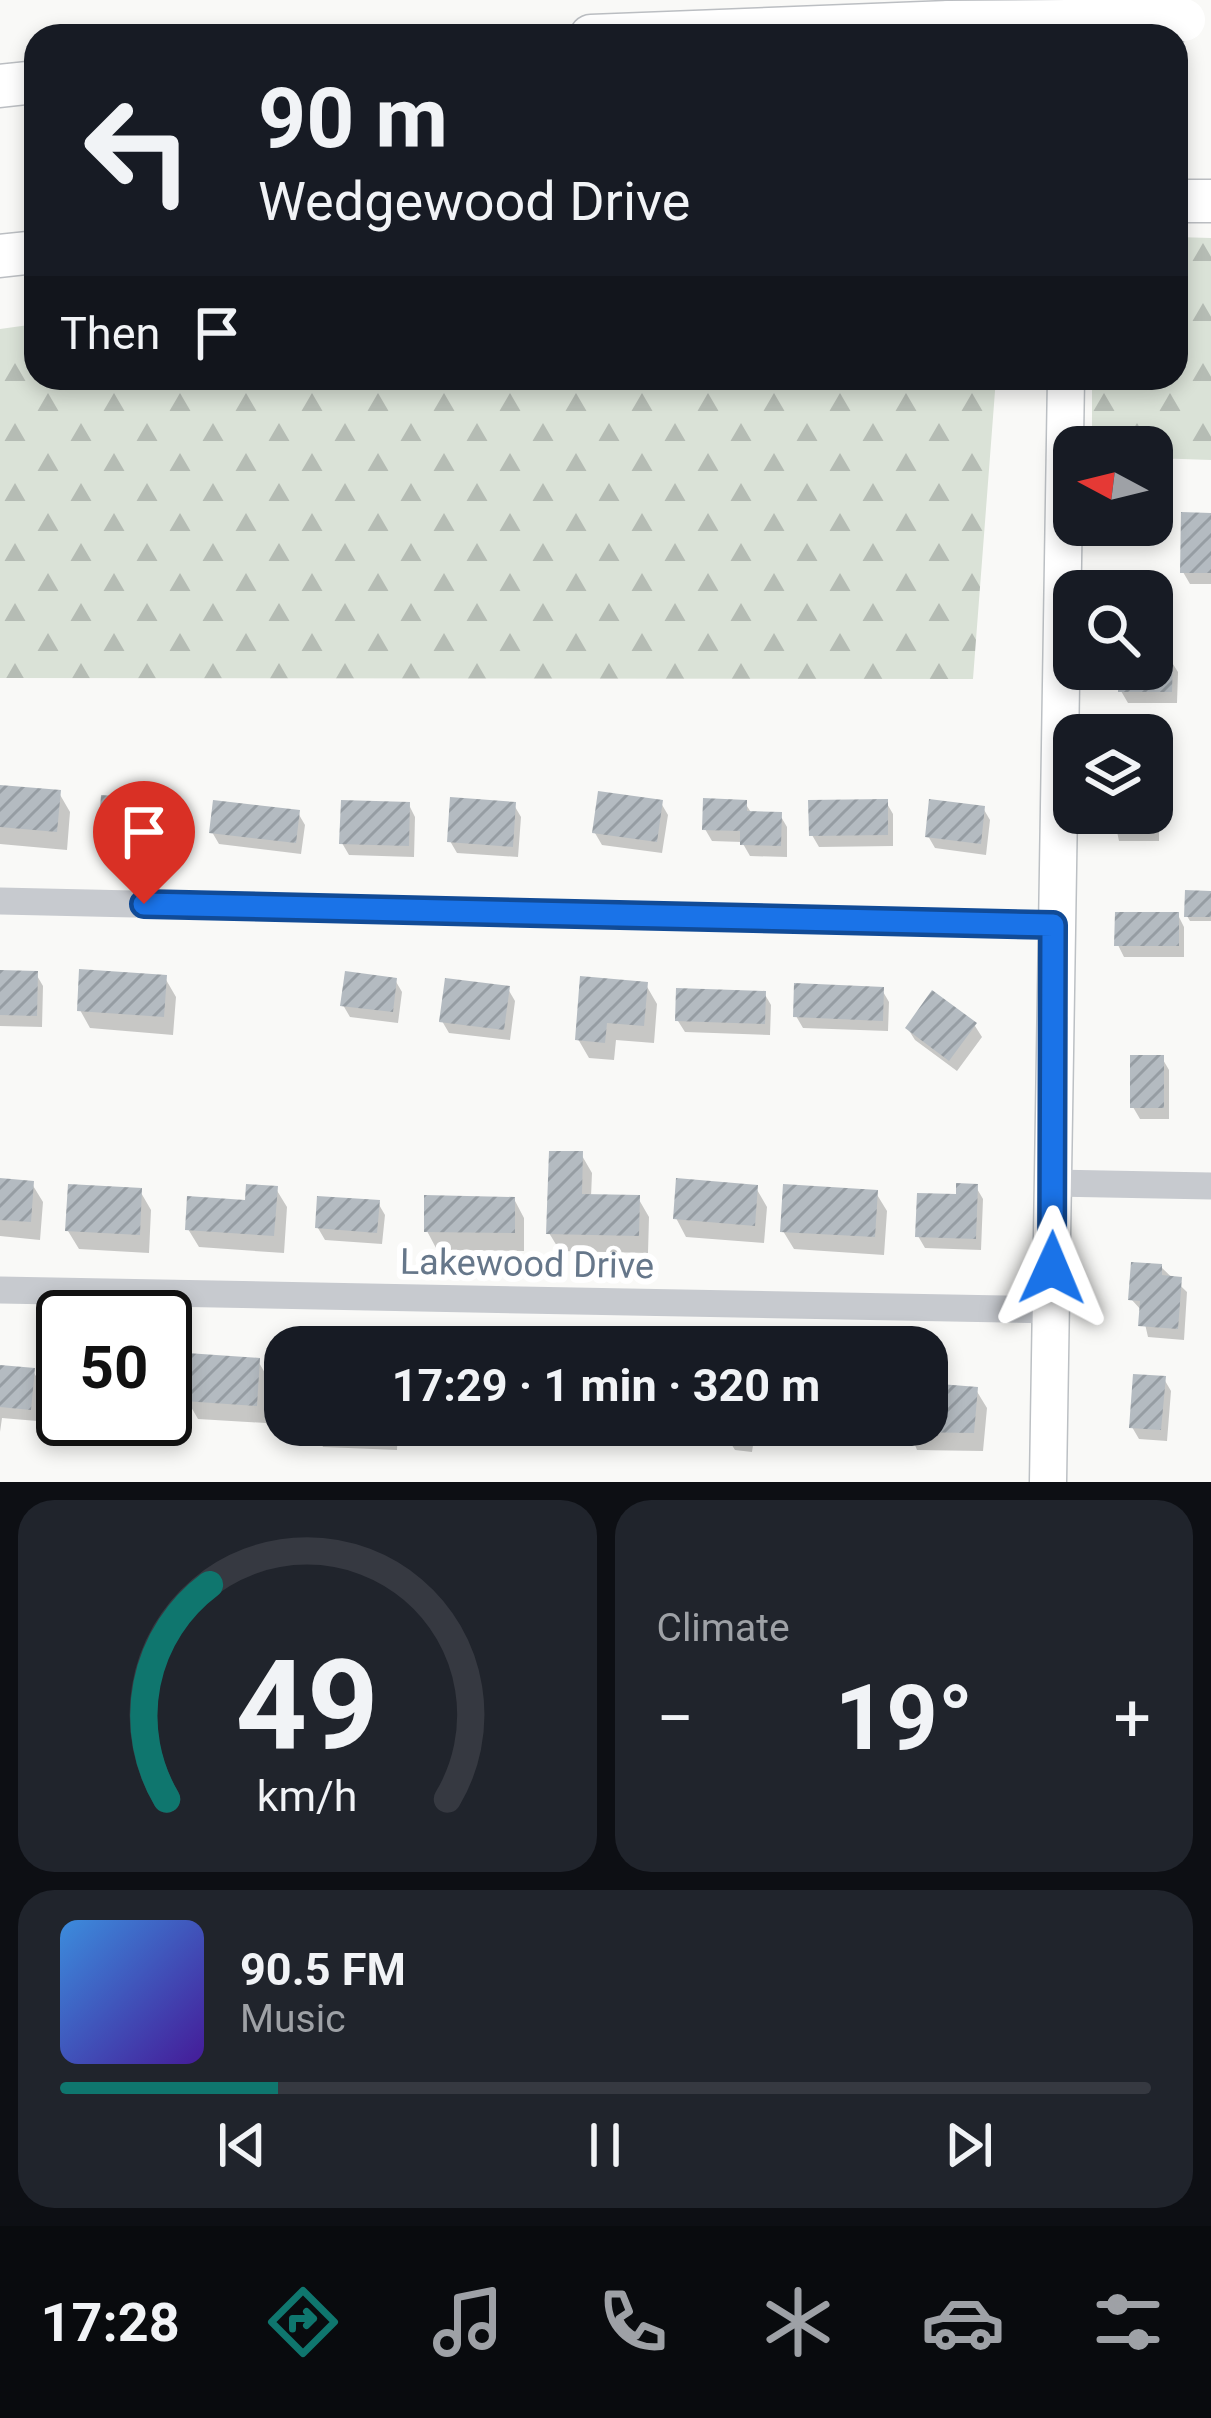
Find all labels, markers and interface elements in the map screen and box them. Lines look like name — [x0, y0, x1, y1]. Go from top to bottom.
text: 90 m — [258, 69, 448, 168]
icon: left — [60, 72, 216, 228]
text: Wedgewood Drive — [258, 170, 690, 233]
icon: arrive — [184, 300, 250, 366]
text: Then — [60, 307, 160, 360]
north arrow — [1053, 426, 1173, 546]
map controls — [1053, 426, 1173, 834]
button: search — [1053, 570, 1173, 690]
button: layers — [1053, 714, 1173, 834]
pin — [93, 781, 195, 904]
icon: arrive — [111, 799, 177, 865]
position arrow — [989, 1205, 1115, 1331]
street label: Lakewood Drive — [400, 1241, 654, 1287]
speed limit sign: 50 — [36, 1290, 192, 1446]
text: 17:29 · 1 min · 320 m — [392, 1359, 820, 1412]
text: Climate — [657, 1605, 790, 1651]
text: 49 — [236, 1632, 379, 1778]
text: 19° — [835, 1666, 973, 1771]
text: − — [657, 1680, 694, 1757]
text: + — [1114, 1680, 1151, 1757]
text: km/h — [257, 1771, 358, 1821]
text: 90.5 FM — [240, 1943, 406, 1996]
text: Music — [240, 1996, 346, 2042]
icon: previous — [209, 2112, 275, 2178]
icon: pause — [572, 2112, 638, 2178]
icon: next — [936, 2112, 1002, 2178]
icon: directions — [261, 2280, 345, 2364]
icon: music — [426, 2280, 510, 2364]
icon: phone — [591, 2280, 675, 2364]
icon: climate — [756, 2280, 840, 2364]
icon: car — [921, 2280, 1005, 2364]
icon: filters — [1086, 2280, 1170, 2364]
text: 17:28 — [41, 2291, 180, 2354]

